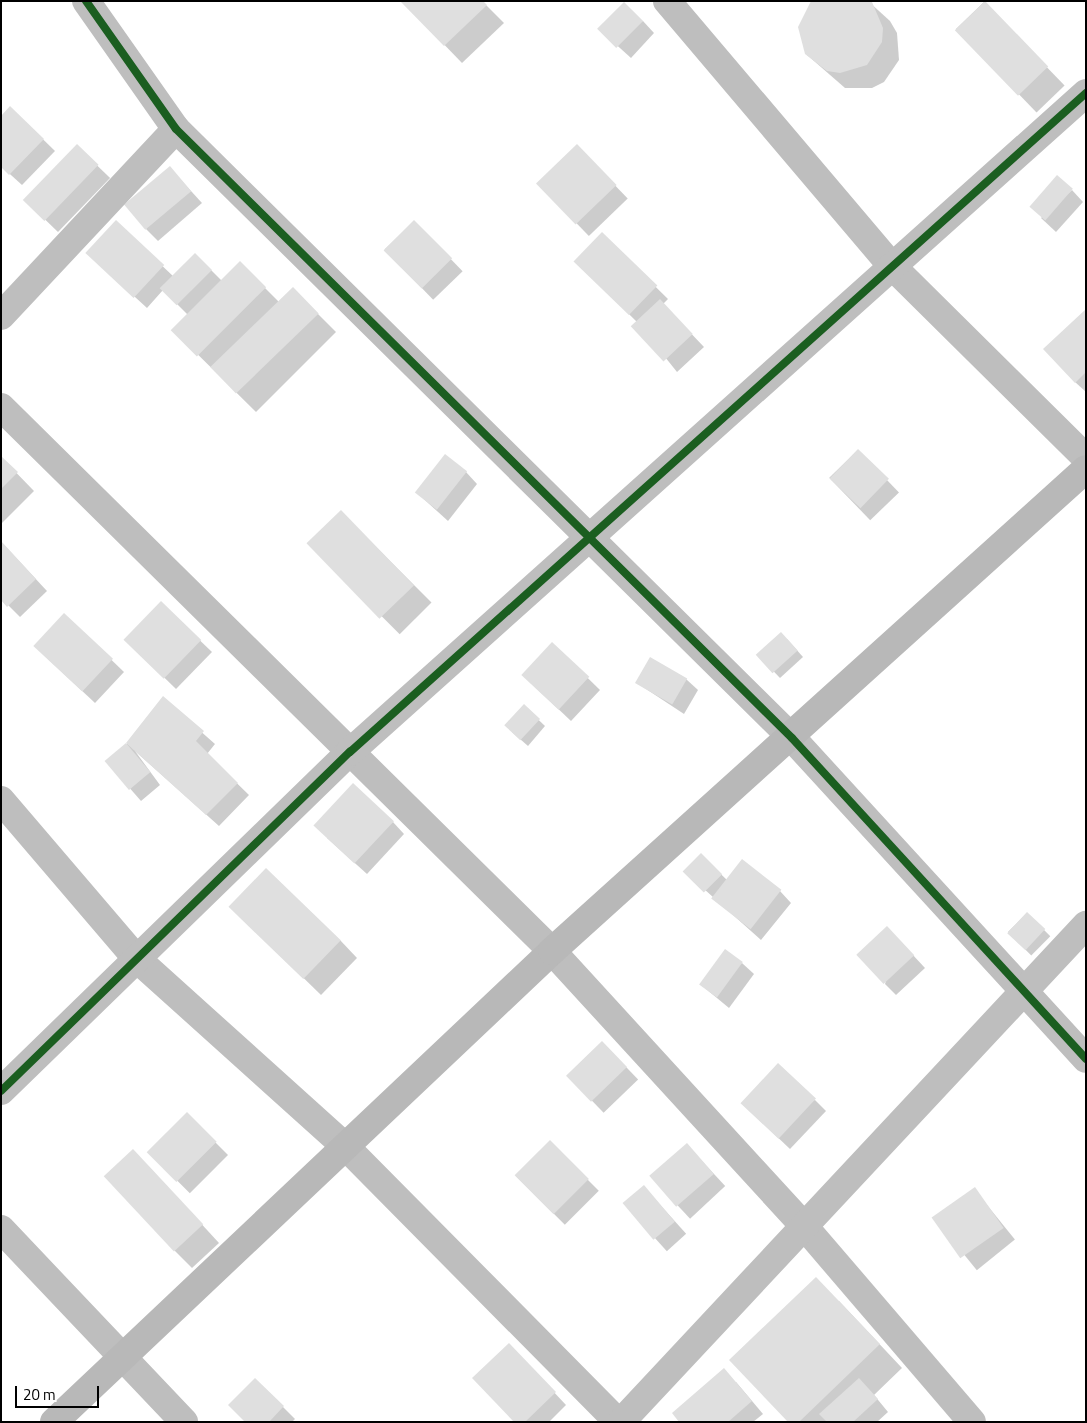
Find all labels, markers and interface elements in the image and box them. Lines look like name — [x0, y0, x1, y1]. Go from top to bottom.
scale bar — [18, 1376, 101, 1408]
text: 20 m — [23, 1383, 56, 1406]

